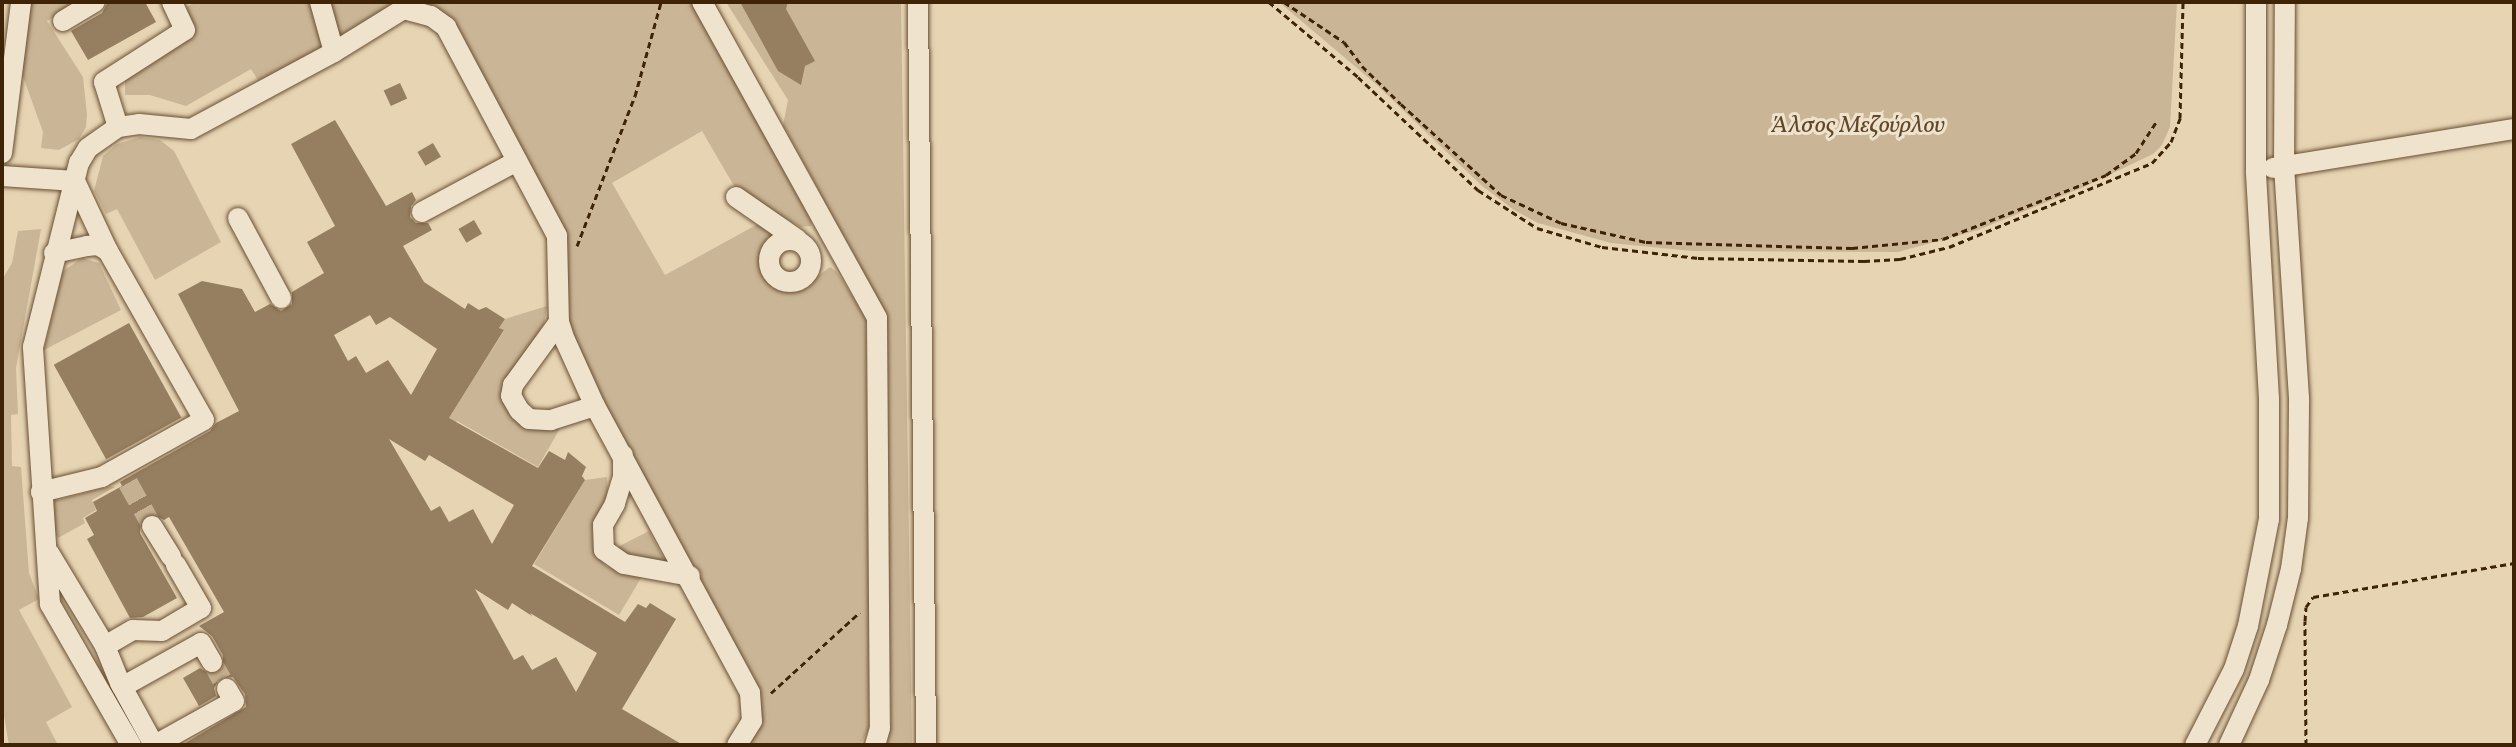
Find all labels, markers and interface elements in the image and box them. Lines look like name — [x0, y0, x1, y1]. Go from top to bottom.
park label: Άλσος Μεζούρλου — [1772, 113, 1944, 141]

